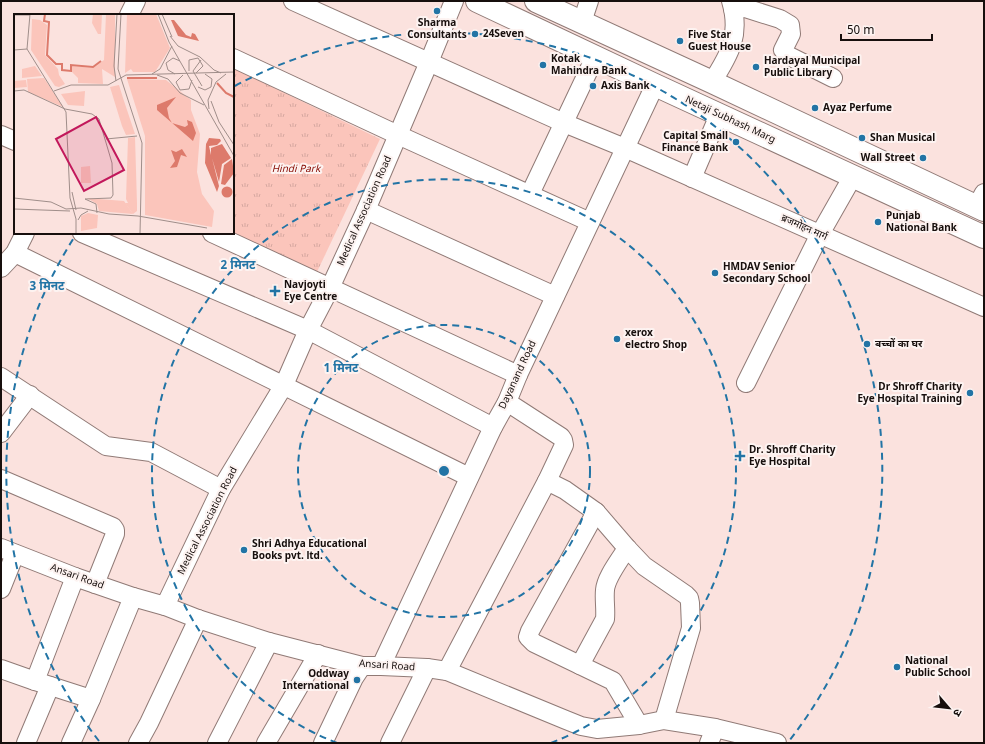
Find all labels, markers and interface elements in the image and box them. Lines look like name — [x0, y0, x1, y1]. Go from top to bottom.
marker: Sharma Consultants — [432, 6, 442, 16]
inset map — [14, 14, 234, 234]
scale bar — [841, 16, 932, 42]
place label: Sharma Consultants — [407, 17, 467, 42]
text: 50 m — [847, 23, 875, 39]
place label: 24Seven — [483, 28, 524, 41]
marker: 24Seven — [470, 29, 480, 39]
place label: Five Star Guest House — [688, 29, 751, 54]
marker: Five Star Guest House — [675, 36, 685, 46]
place label: Kotak Mahindra Bank — [551, 53, 628, 78]
place label: Hardayal Municipal Public Library — [764, 55, 860, 80]
marker: Kotak Mahindra Bank — [538, 60, 548, 70]
marker: Hardayal Municipal Public Library — [751, 62, 761, 72]
place label: Axis Bank — [601, 80, 651, 93]
marker: Axis Bank — [588, 81, 598, 91]
street label: Netaji Subhash Marg — [683, 93, 777, 147]
place label: Ayaz Perfume — [823, 102, 892, 115]
marker: Ayaz Perfume — [810, 103, 820, 113]
place label: Capital Small Finance Bank — [662, 130, 729, 155]
place label: Shan Musical — [870, 132, 935, 145]
marker: Shan Musical — [857, 133, 867, 143]
marker: Capital Small Finance Bank — [731, 137, 741, 147]
place label: Wall Street — [860, 152, 915, 165]
marker: Wall Street — [918, 153, 928, 163]
street label: Medical Association Road — [335, 154, 395, 268]
park label: Hindi Park — [272, 163, 322, 176]
place label: Punjab National Bank — [886, 210, 958, 235]
street label: ब्रजमोहन मार्ग — [779, 212, 830, 244]
marker: Punjab National Bank — [873, 217, 883, 227]
text: 2 मिनट — [220, 257, 256, 274]
place label: HMDAV Senior Secondary School — [723, 261, 810, 286]
marker: HMDAV Senior Secondary School — [710, 268, 720, 278]
text: 3 मिनट — [29, 278, 65, 295]
place label: Navjoyti Eye Centre — [284, 279, 337, 304]
marker: Navjoyti Eye Centre — [269, 285, 281, 297]
place label: xerox electro Shop — [625, 327, 687, 352]
marker: xerox electro Shop — [612, 334, 622, 344]
place label: बच्चों का घर — [875, 338, 923, 351]
street label: Dayanand Road — [496, 339, 540, 411]
marker: बच्चों का घर — [862, 339, 872, 349]
text: 1 मिनट — [323, 360, 359, 377]
place label: Dr Shroff Charity Eye Hospital Training — [857, 381, 962, 406]
marker: Dr Shroff Charity Eye Hospital Training — [965, 388, 975, 398]
place label: Dr. Shroff Charity Eye Hospital — [749, 444, 836, 469]
marker: Dr. Shroff Charity Eye Hospital — [734, 450, 746, 462]
centre of rings — [437, 464, 451, 478]
street label: Medical Association Road — [175, 465, 241, 577]
place label: Shri Adhya Educational Books pvt. ltd. — [252, 538, 367, 563]
marker: Shri Adhya Educational Books pvt. ltd. — [239, 545, 249, 555]
street label: Ansari Road — [48, 561, 106, 593]
place label: National Public School — [905, 655, 971, 680]
street label: Ansari Road — [358, 658, 416, 674]
marker: National Public School — [892, 662, 902, 672]
place label: Oddway International — [282, 668, 349, 693]
marker: Oddway International — [352, 675, 362, 685]
north arrow — [929, 688, 969, 728]
text: उ — [949, 706, 965, 719]

